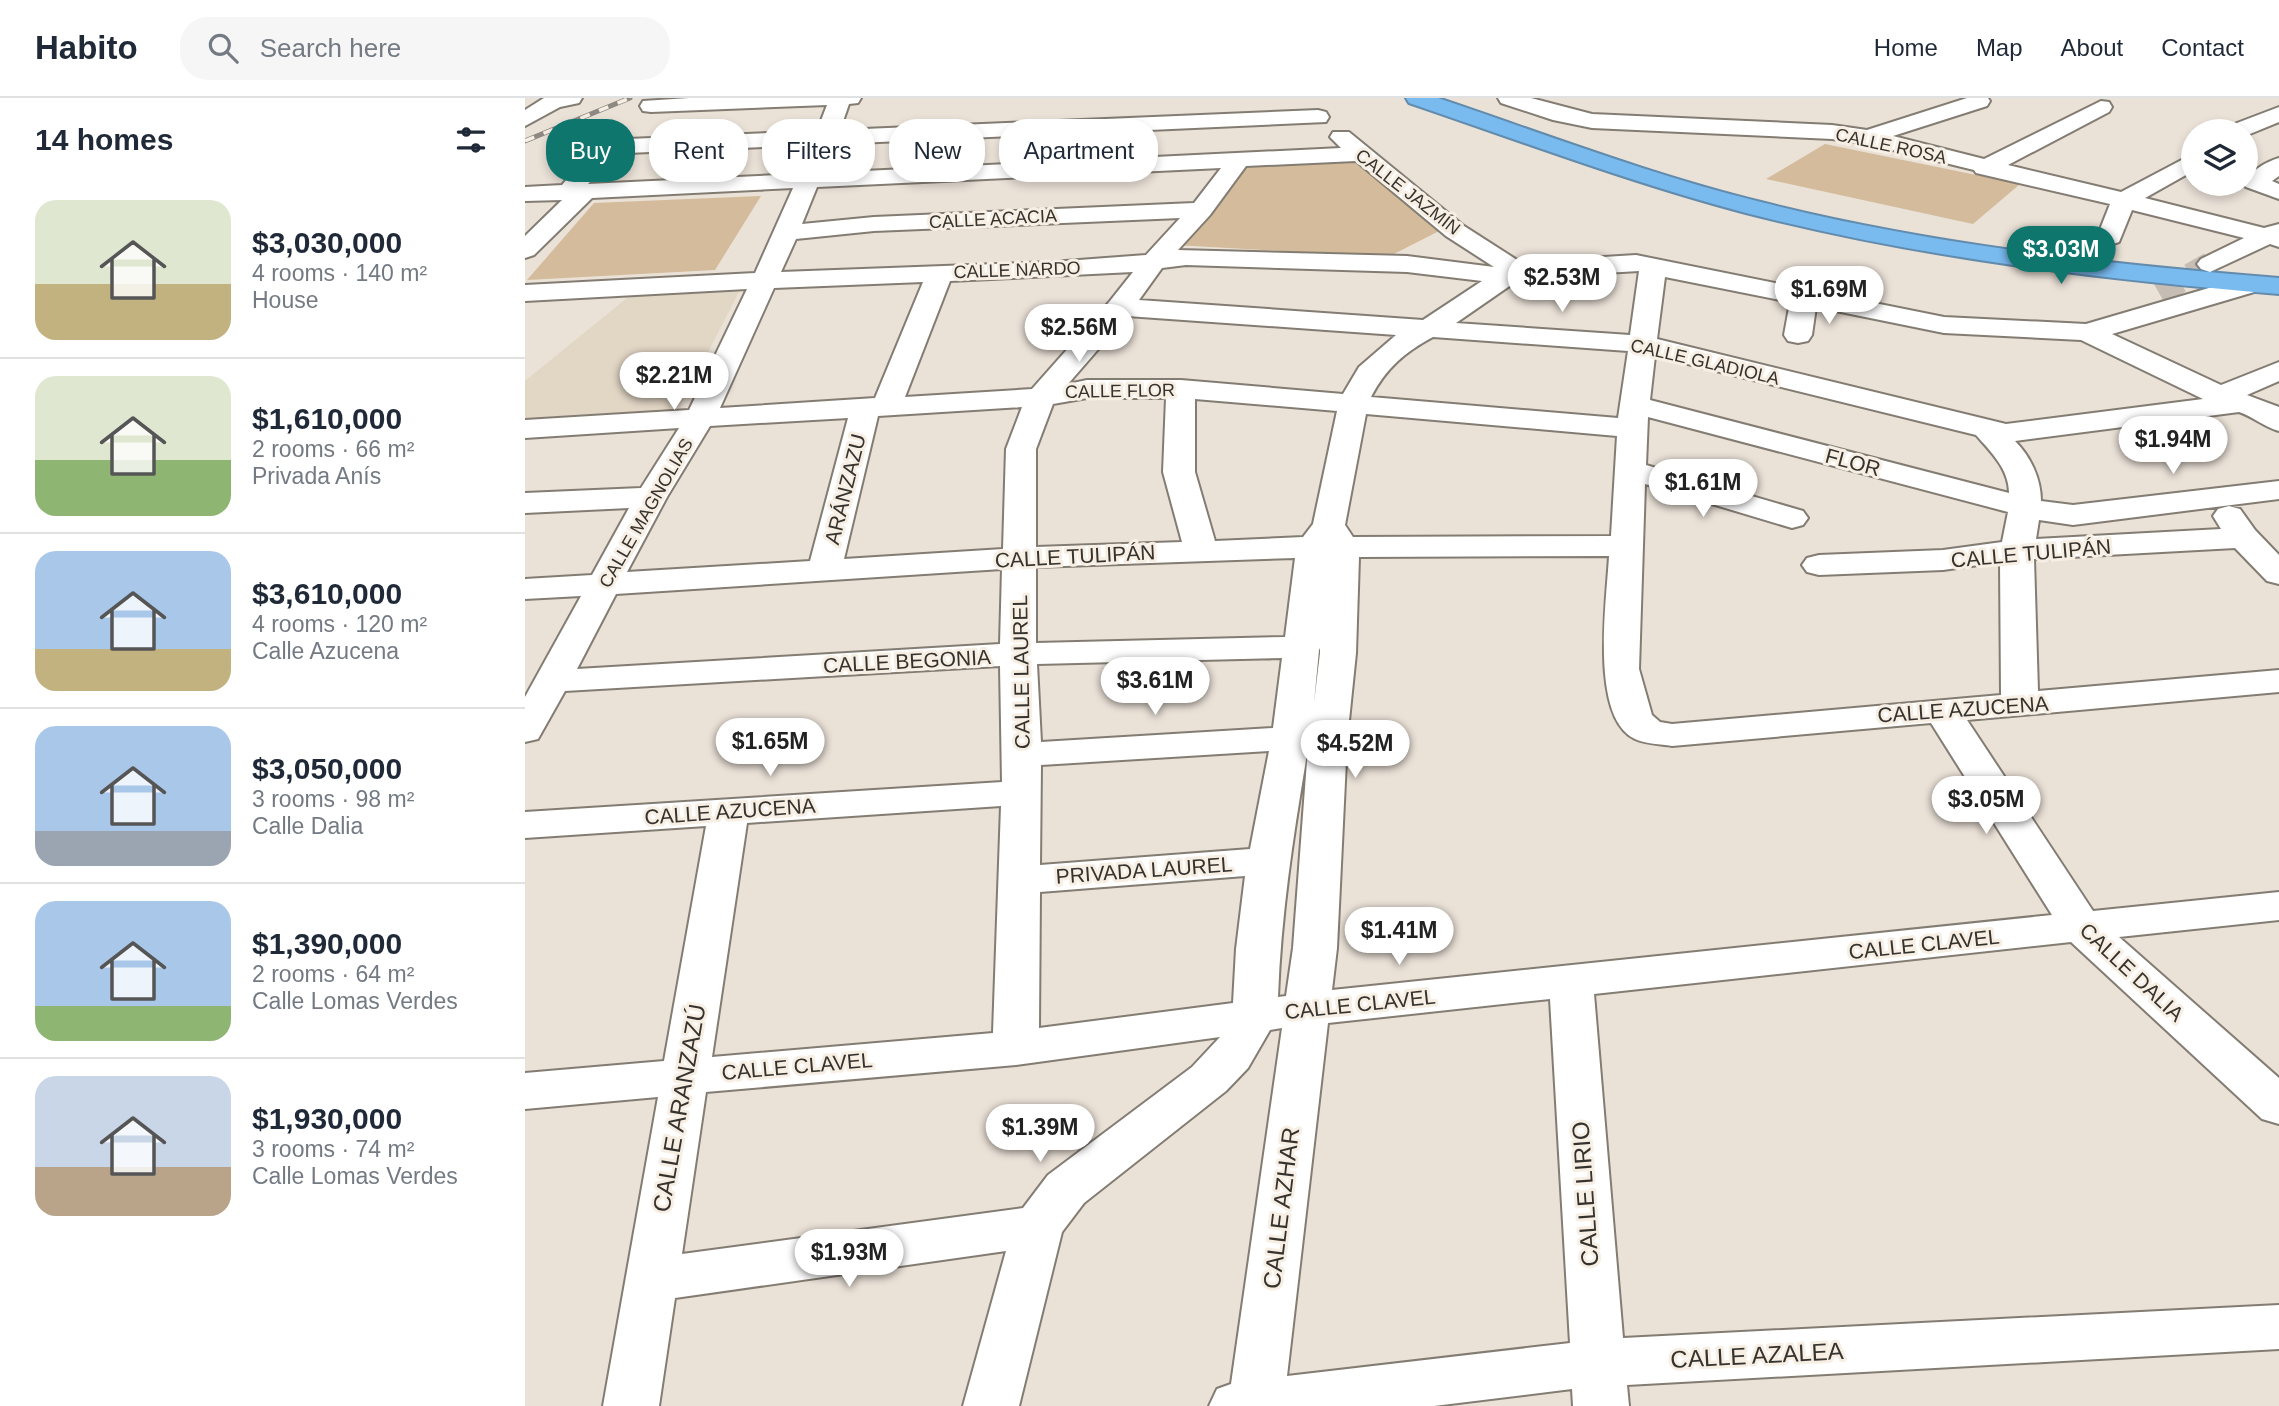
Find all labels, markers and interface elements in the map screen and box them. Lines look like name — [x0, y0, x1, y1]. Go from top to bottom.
search box — [180, 17, 670, 80]
text: Habito — [35, 29, 138, 66]
icon: search — [204, 29, 242, 67]
text: Search here — [260, 33, 401, 63]
text: Home — [1874, 34, 1938, 61]
text: Map — [1976, 34, 2023, 61]
text: About — [2061, 34, 2123, 61]
text: Contact — [2161, 34, 2244, 61]
chip: Buy — [546, 119, 635, 182]
chip: Rent — [649, 119, 748, 182]
chip: Filters — [762, 119, 875, 182]
chip: New — [889, 119, 985, 182]
chip: Apartment — [999, 119, 1158, 182]
map controls — [2181, 119, 2258, 196]
button: layers — [2181, 119, 2258, 196]
icon: filters — [452, 121, 490, 159]
text: 14 homes — [35, 123, 173, 156]
street label: CALLE ROSA — [1834, 124, 1948, 168]
street label: CALLE JAZMÍN — [1352, 145, 1464, 239]
street label: CALLE ACACIA — [929, 206, 1057, 232]
text: $3,030,000 — [252, 226, 402, 259]
pin: $3.03M — [2004, 226, 2118, 286]
icon: home — [91, 228, 175, 312]
text: $3.03M — [2023, 236, 2099, 262]
pin: $2.53M — [1505, 254, 1619, 314]
street label: CALLE NARDO — [953, 258, 1081, 282]
text: 4 rooms · 140 m² — [252, 260, 427, 286]
text: $2.53M — [1524, 264, 1600, 290]
pin: $1.69M — [1772, 266, 1886, 326]
text: $1.69M — [1791, 276, 1867, 302]
text: House — [252, 287, 318, 313]
pin: $2.56M — [1022, 304, 1136, 364]
text: $2.56M — [1041, 314, 1117, 340]
street label: CALLE GLADIOLA — [1629, 335, 1781, 389]
pin: $2.21M — [617, 352, 731, 412]
text: $2.21M — [636, 362, 712, 388]
street label: CALLE FLOR — [1065, 380, 1175, 402]
text: $1,610,000 — [252, 402, 402, 435]
icon: home — [91, 404, 175, 488]
pin: $1.94M — [2116, 416, 2230, 476]
text: $1.94M — [2135, 426, 2211, 452]
street label: ARÁNZAZU — [820, 431, 870, 547]
street label: CALLE MAGNOLIAS — [595, 435, 697, 591]
text: 2 rooms · 66 m² — [252, 436, 414, 462]
street label: FLOR — [1823, 444, 1883, 480]
pin: $1.61M — [1646, 460, 1760, 519]
text: Privada Anís — [252, 463, 381, 489]
text: $1.61M — [1665, 469, 1741, 495]
street label: CALLE TULIPÁN — [1950, 535, 2112, 571]
street label: CALLE TULIPÁN — [994, 540, 1156, 572]
text: $3,610,000 — [252, 577, 402, 610]
icon: home — [91, 579, 175, 663]
street label: CALLE LAUREL — [1008, 595, 1034, 749]
text: 4 rooms · 120 m² — [252, 611, 427, 637]
text: Calle Azucena — [252, 638, 399, 664]
street label: CALLE BEGONIA — [822, 645, 992, 677]
pin: $3.61M — [1098, 658, 1212, 717]
text: $3.61M — [1117, 667, 1193, 693]
street label: CALLE AZUCENA — [1877, 692, 2049, 726]
pin: $1.65M — [713, 718, 827, 778]
pin: $4.52M — [1298, 720, 1412, 780]
text: $1.65M — [732, 728, 808, 754]
text: $4.52M — [1317, 730, 1393, 756]
text: $3,050,000 — [252, 752, 402, 785]
icon: home — [91, 754, 175, 838]
pin: $3.05M — [1929, 776, 2043, 836]
text: 3 rooms · 98 m² — [252, 786, 414, 812]
text: $3.05M — [1948, 786, 2024, 812]
street label: CALLE AZUCENA — [644, 794, 816, 828]
text: Calle Dalia — [252, 813, 363, 839]
street label: PRIVADA LAUREL — [1055, 852, 1233, 888]
pin: $1.41M — [1342, 908, 1456, 967]
text: $1.41M — [1361, 917, 1437, 943]
street label: CALLE DALIA — [2075, 918, 2189, 1026]
street label: CALLE CLAVEL — [1848, 925, 2000, 963]
text: $1,390,000 — [252, 927, 402, 960]
icon: home — [91, 929, 175, 1013]
text: 2 rooms · 64 m² — [252, 961, 414, 987]
street label: CALLE CLAVEL — [1284, 985, 1436, 1023]
text: Calle Lomas Verdes — [252, 988, 458, 1014]
street label: CALLE ARANZAZÚ — [647, 1002, 711, 1214]
street label: CALLE CLAVEL — [721, 1048, 873, 1084]
text: $1,930,000 — [252, 1102, 402, 1135]
icon: home — [91, 1104, 175, 1188]
pin: $1.39M — [983, 1104, 1097, 1164]
text: $1.39M — [1002, 1114, 1078, 1140]
street label: CALLE LIRIO — [1566, 1121, 1604, 1267]
street label: CALLE AZHAR — [1258, 1126, 1304, 1290]
text: 3 rooms · 74 m² — [252, 1136, 414, 1162]
text: Calle Lomas Verdes — [252, 1163, 458, 1189]
pin: $1.93M — [792, 1230, 906, 1289]
text: $1.93M — [811, 1239, 887, 1265]
street label: CALLE AZALEA — [1670, 1337, 1844, 1373]

